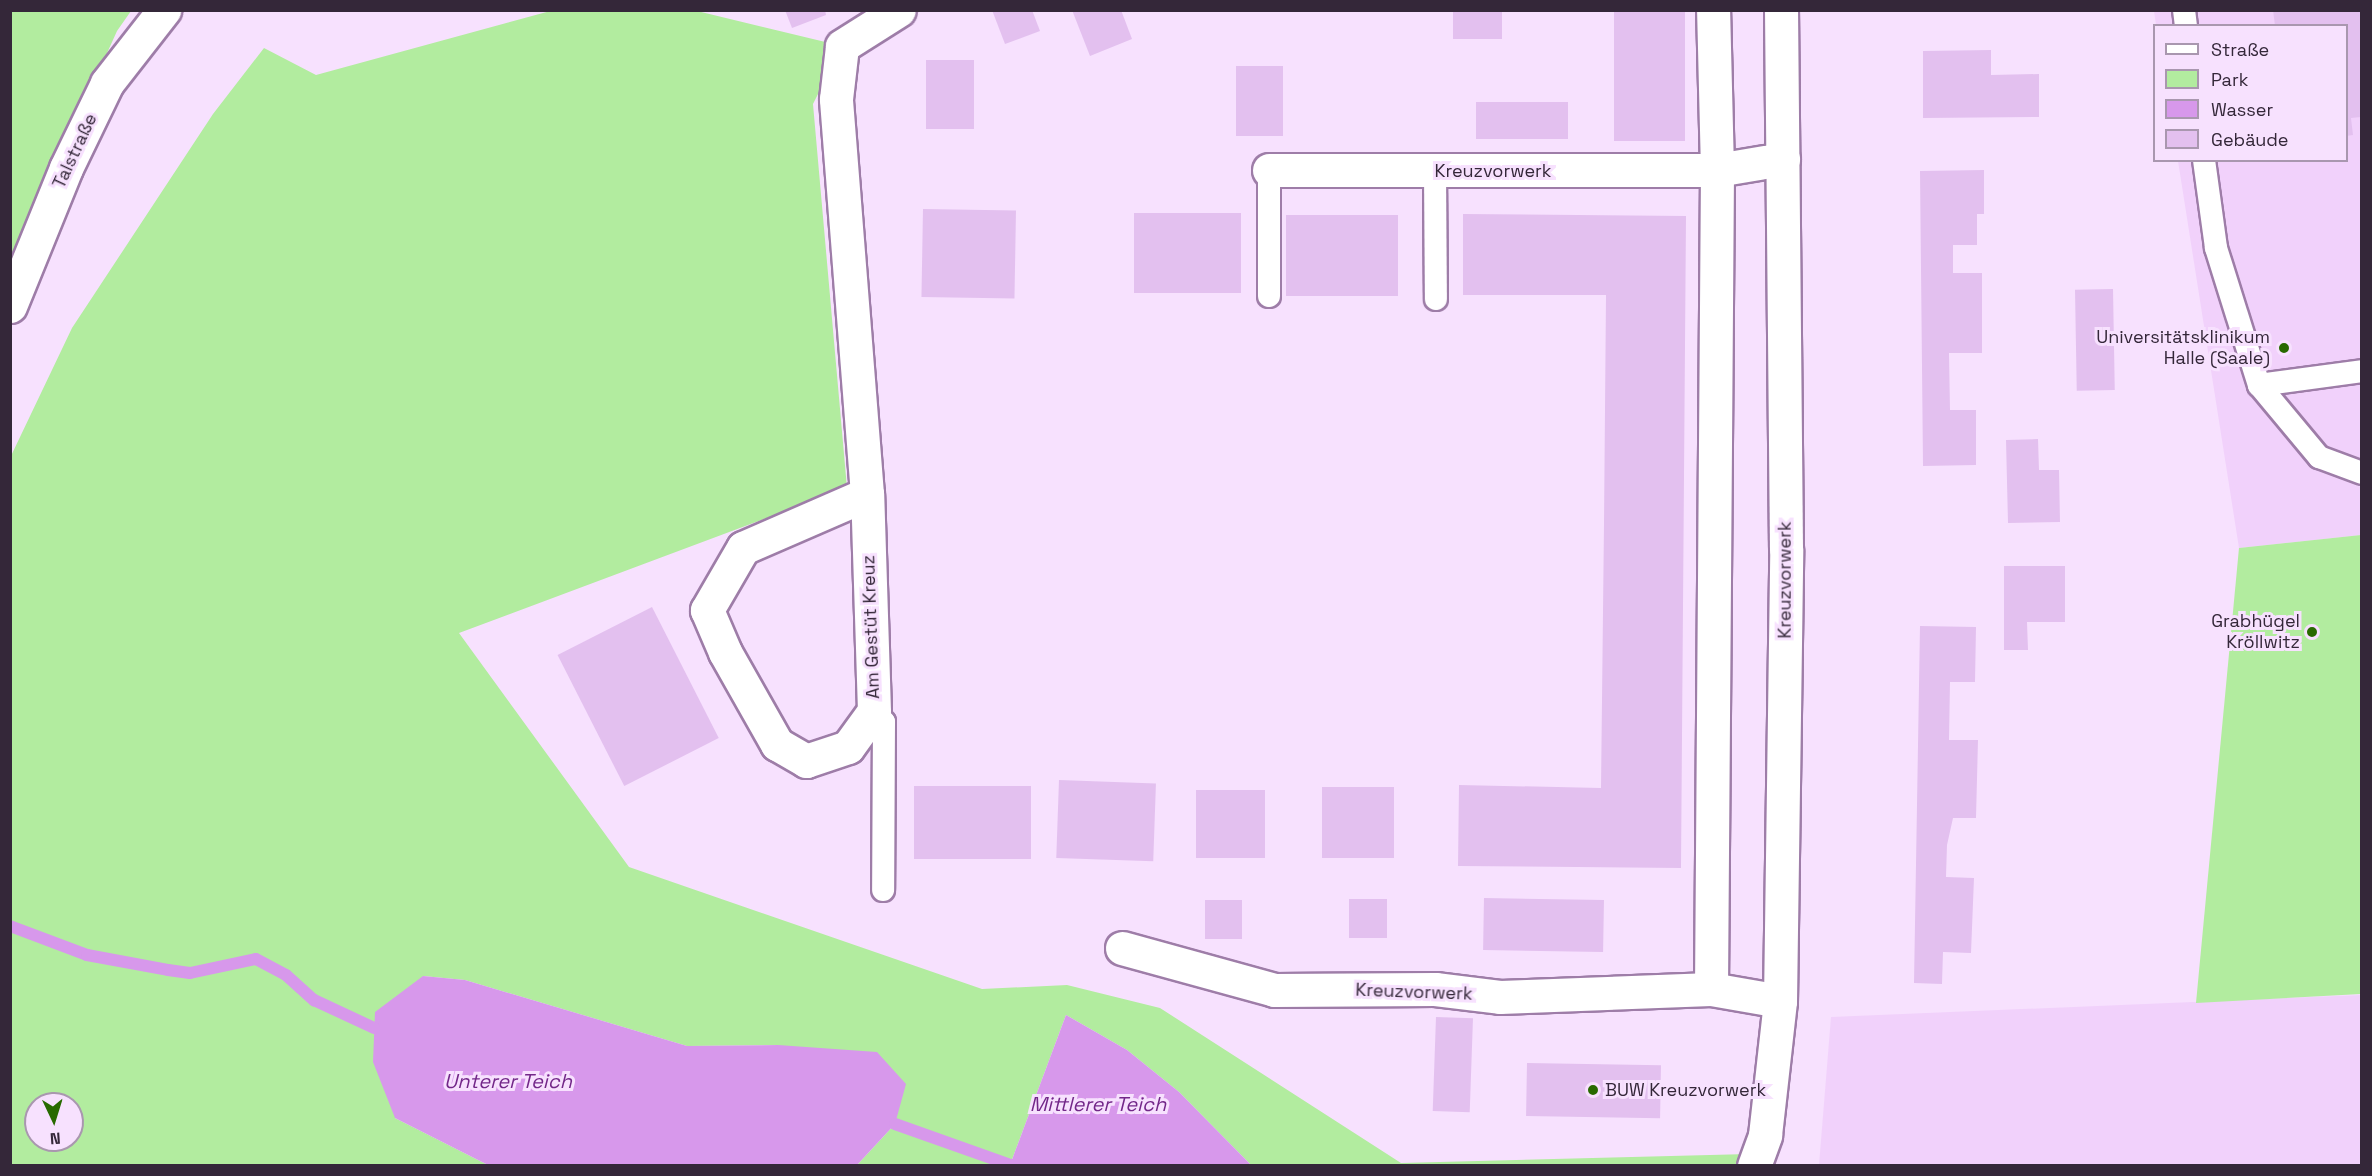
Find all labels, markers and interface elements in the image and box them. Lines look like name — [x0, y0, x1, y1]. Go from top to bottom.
legend — [2153, 24, 2348, 162]
text: Straße — [2211, 38, 2269, 61]
text: Park — [2211, 68, 2248, 91]
text: Wasser — [2211, 98, 2273, 121]
street label: Talstraße — [48, 110, 102, 192]
text: Gebäude — [2211, 128, 2289, 151]
street label: Kreuzvorwerk — [1434, 160, 1552, 182]
place label: Universitätsklinikum Halle (Saale) — [2096, 327, 2270, 370]
marker: Universitätsklinikum Halle (Saale) — [2275, 339, 2293, 357]
street label: Kreuzvorwerk — [1774, 521, 1796, 639]
street label: Am Gestüt Kreuz — [858, 555, 884, 699]
place label: Grabhügel Kröllwitz — [2211, 611, 2300, 654]
marker: Grabhügel Kröllwitz — [2305, 625, 2319, 639]
street label: Kreuzvorwerk — [1355, 979, 1473, 1005]
water label: Unterer Teich — [444, 1069, 572, 1093]
place label: BUW Kreuzvorwerk — [1605, 1079, 1766, 1101]
marker: BUW Kreuzvorwerk — [1586, 1083, 1600, 1097]
north arrow — [24, 1092, 84, 1152]
water label: Mittlerer Teich — [1030, 1092, 1166, 1116]
text: N — [49, 1128, 61, 1149]

